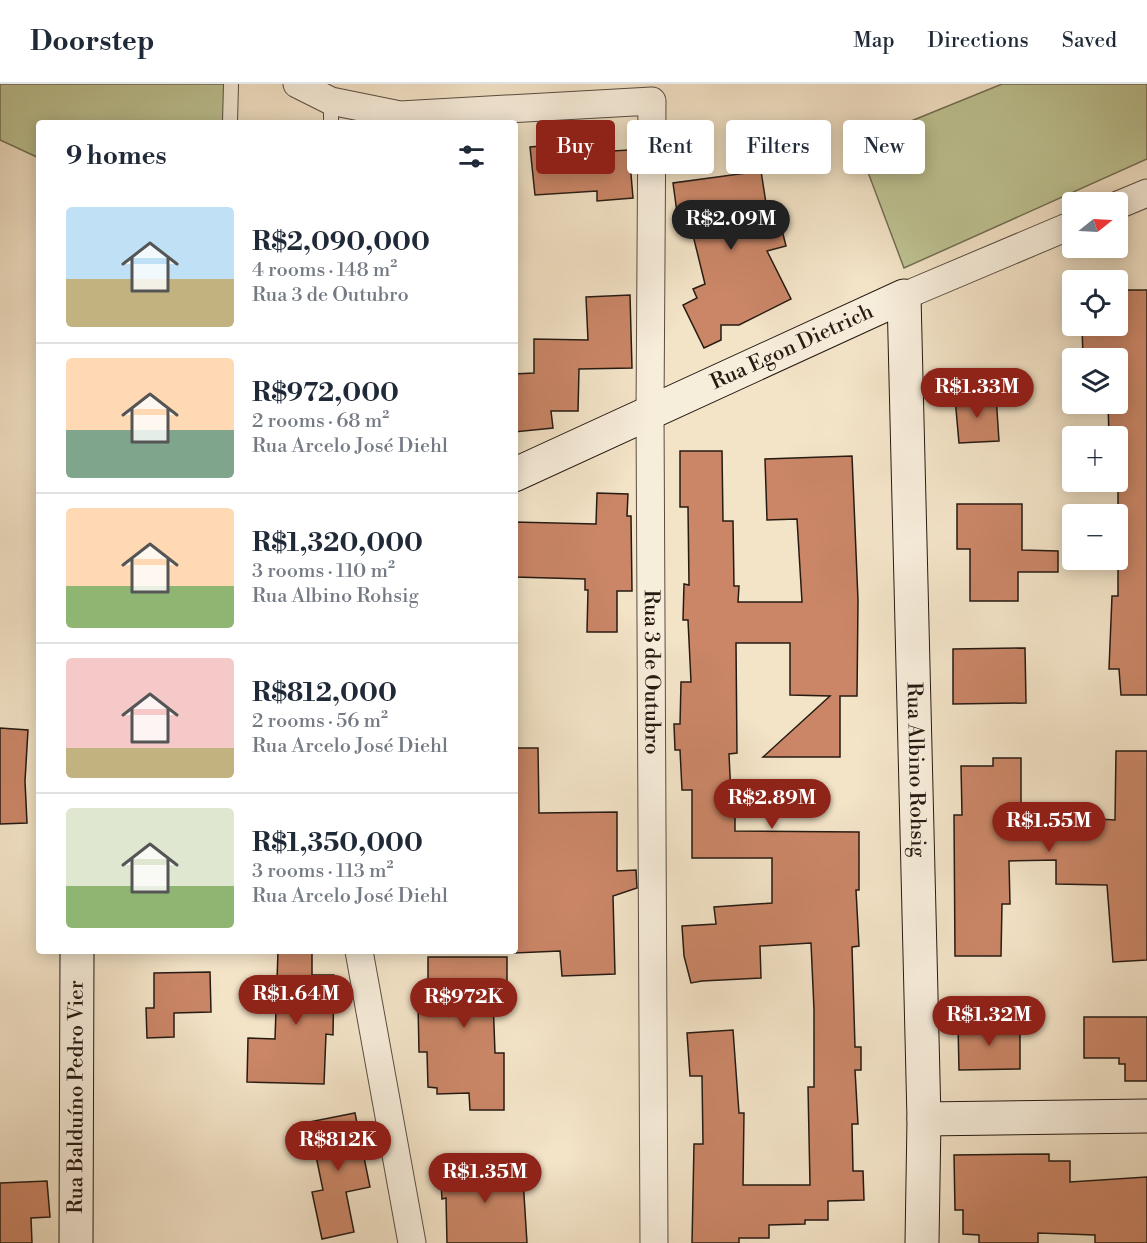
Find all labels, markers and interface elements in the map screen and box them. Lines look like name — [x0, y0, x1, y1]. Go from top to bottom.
text: Doorstep — [30, 24, 155, 59]
text: Map — [853, 28, 895, 54]
text: Directions — [928, 28, 1029, 54]
text: Saved — [1062, 28, 1117, 54]
chip: Buy — [536, 120, 615, 174]
chip: Rent — [627, 120, 714, 174]
chip: Filters — [726, 120, 831, 174]
chip: New — [843, 120, 925, 174]
text: 9 homes — [66, 140, 167, 172]
icon: filters — [455, 140, 488, 173]
north arrow — [1062, 192, 1128, 258]
map controls — [1062, 192, 1128, 570]
pin: R$2.09M — [676, 200, 786, 251]
text: R$2.09M — [686, 207, 776, 232]
text: R$2,090,000 — [252, 226, 430, 258]
icon: home — [114, 231, 186, 303]
text: 4 rooms · 148 m² — [252, 258, 397, 283]
button: locate — [1062, 270, 1128, 336]
text: Rua 3 de Outubro — [252, 283, 409, 308]
street label: Rua Egon Dietrich — [707, 299, 878, 396]
button: layers — [1062, 348, 1128, 414]
pin: R$1.33M — [922, 368, 1032, 419]
text: R$1.33M — [935, 375, 1019, 400]
text: R$972,000 — [252, 377, 399, 409]
icon: home — [114, 382, 186, 454]
text: 2 rooms · 68 m² — [252, 409, 389, 434]
button: + — [1062, 426, 1128, 492]
text: Rua Arcelo José Diehl — [252, 434, 448, 459]
button: − — [1062, 504, 1128, 570]
text: R$1,320,000 — [252, 527, 423, 559]
icon: home — [114, 532, 186, 604]
text: 3 rooms · 110 m² — [252, 559, 395, 584]
text: Rua Albino Rohsig — [252, 584, 419, 609]
street label: Rua 3 de Outubro — [638, 590, 665, 755]
text: R$812,000 — [252, 677, 397, 709]
icon: home — [114, 682, 186, 754]
street label: Rua Albino Rohsig — [900, 682, 931, 858]
text: 2 rooms · 56 m² — [252, 709, 388, 734]
text: Rua Arcelo José Diehl — [252, 734, 448, 759]
pin: R$2.89M — [717, 779, 827, 830]
text: R$2.89M — [728, 786, 816, 811]
pin: R$1.55M — [994, 802, 1104, 853]
text: R$1.55M — [1006, 809, 1092, 834]
text: R$1,350,000 — [252, 827, 423, 859]
icon: home — [114, 832, 186, 904]
text: 3 rooms · 113 m² — [252, 859, 393, 884]
text: Rua Arcelo José Diehl — [252, 884, 448, 909]
pin: R$1.64M — [241, 975, 351, 1026]
pin: R$972K — [415, 978, 513, 1029]
street label: Rua Balduíno Pedro Vier — [63, 980, 90, 1214]
text: R$1.64M — [253, 982, 339, 1007]
text: R$972K — [424, 985, 504, 1010]
pin: R$1.32M — [934, 996, 1044, 1047]
text: R$1.32M — [947, 1003, 1032, 1028]
pin: R$812K — [289, 1121, 387, 1172]
text: R$812K — [299, 1128, 377, 1153]
pin: R$1.35M — [430, 1153, 540, 1204]
text: R$1.35M — [443, 1160, 527, 1185]

